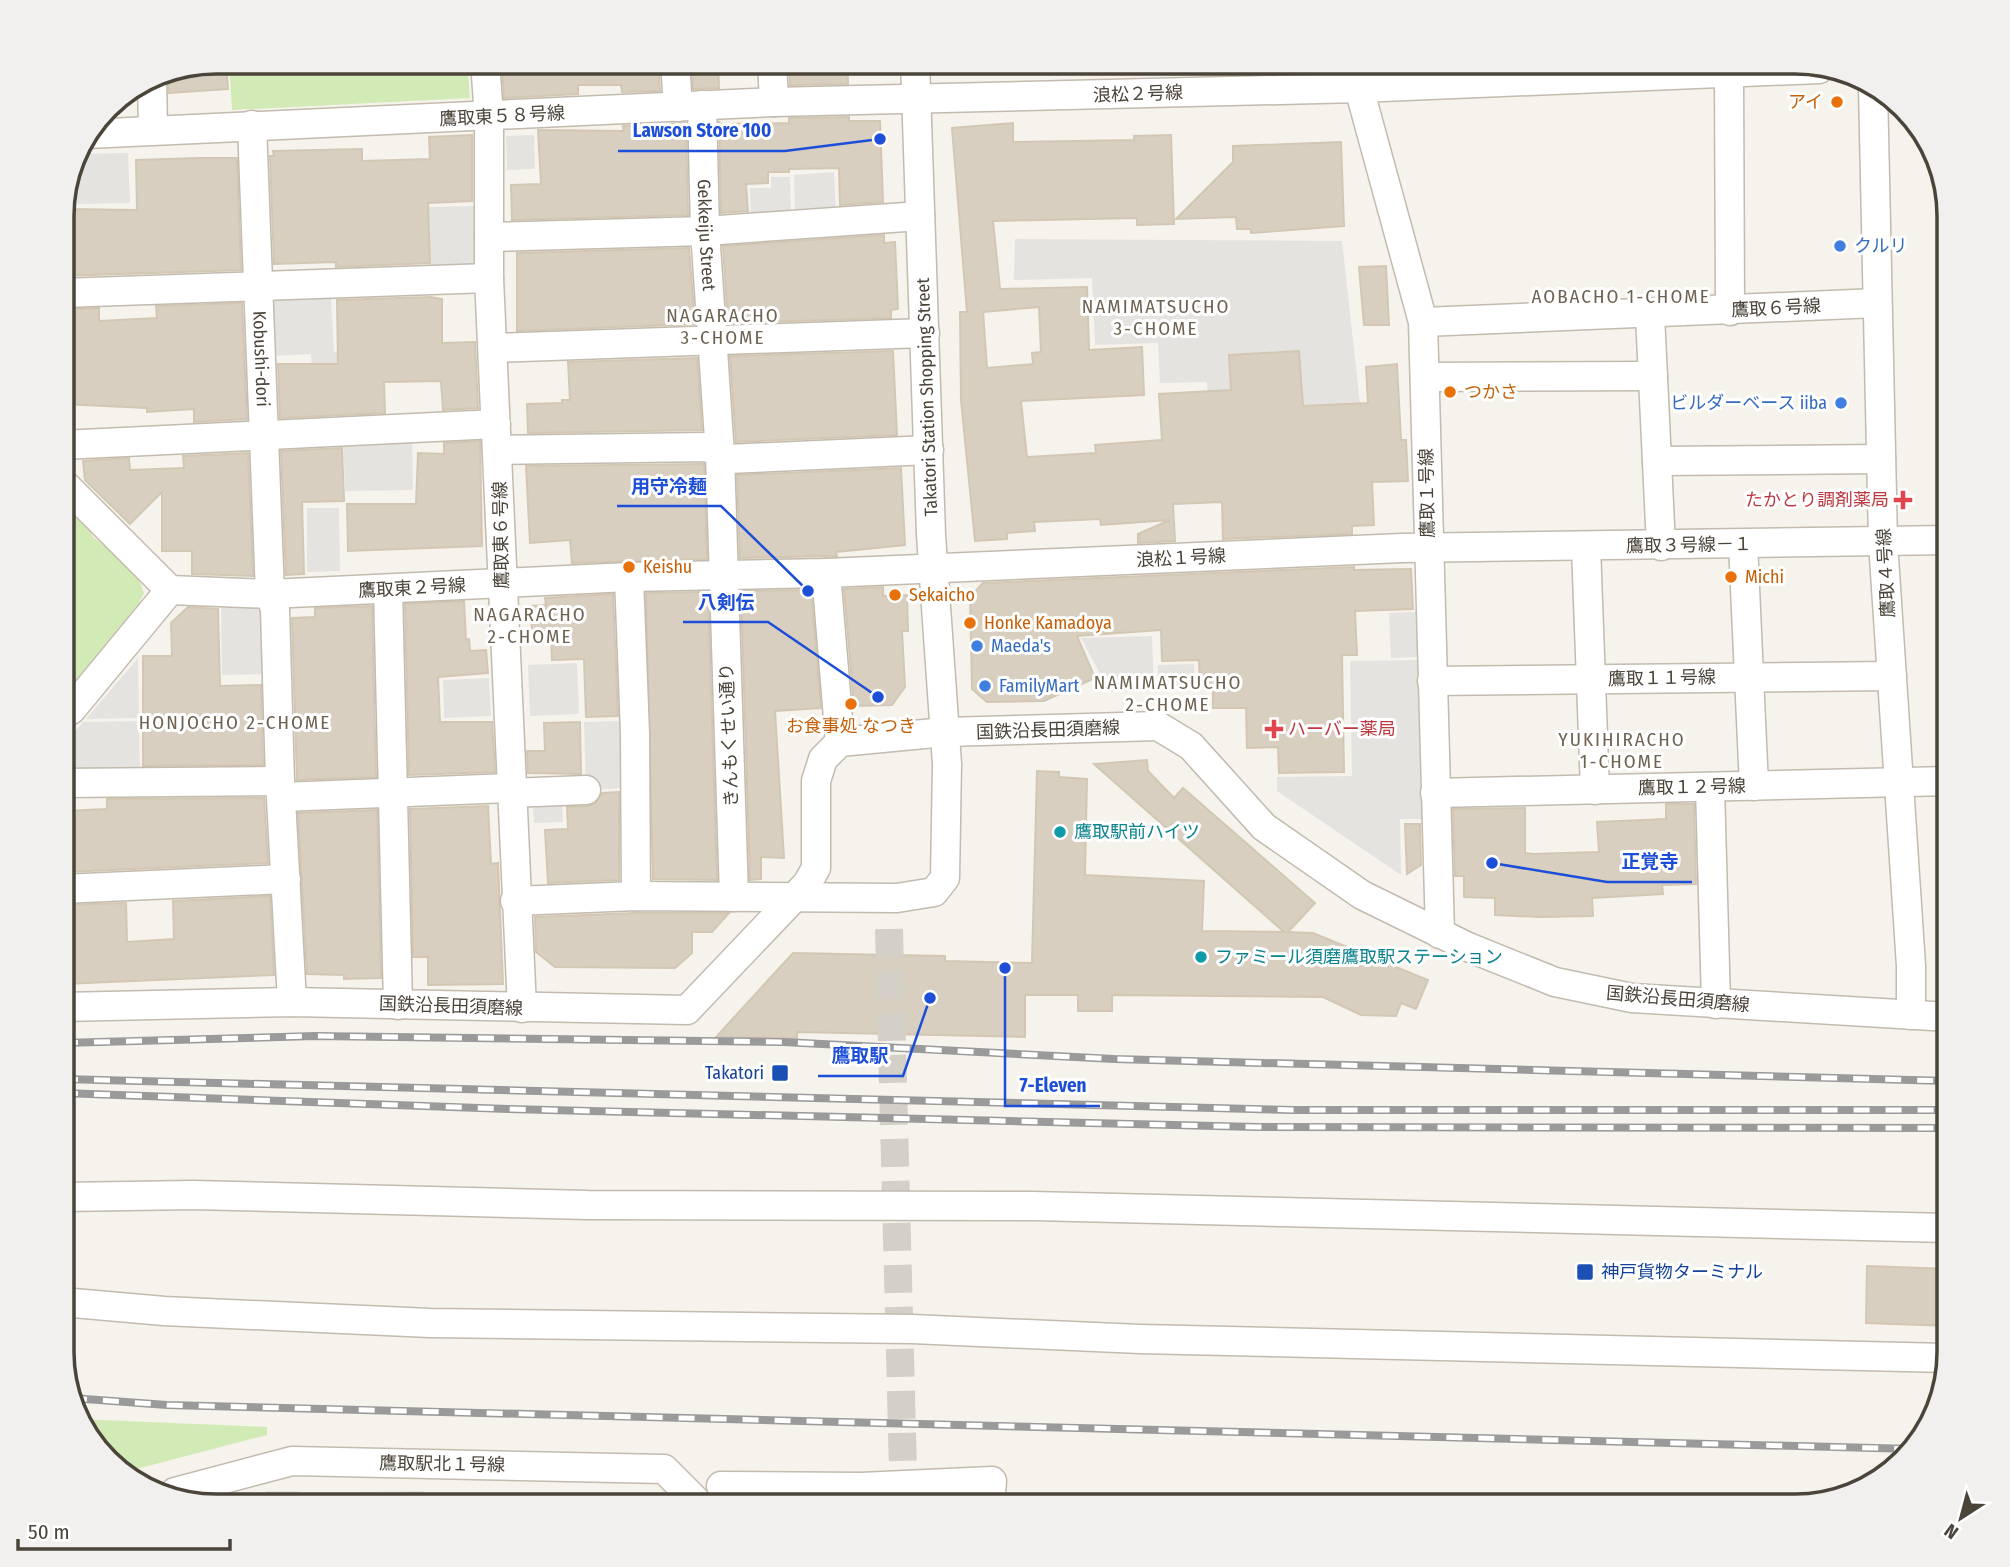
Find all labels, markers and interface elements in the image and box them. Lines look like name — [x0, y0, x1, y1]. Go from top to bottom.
street label: 浪松２号線 — [1093, 81, 1183, 107]
place label: アイ — [1788, 91, 1823, 113]
marker: アイ — [1829, 94, 1845, 110]
street label: 鷹取東５８号線 — [439, 102, 565, 130]
callout: Lawson Store 100 — [618, 111, 785, 151]
text: Lawson Store 100 — [633, 119, 771, 142]
street label: Gekkeiju Street — [693, 179, 720, 292]
place label: クルリ — [1854, 235, 1907, 257]
marker: クルリ — [1832, 238, 1848, 254]
street label: Takatori Station Shopping Street — [912, 277, 942, 517]
district label: AOBACHO 1-CHOME — [1531, 285, 1711, 308]
district label: NAMIMATSUCHO 3-CHOME — [1082, 295, 1230, 340]
street label: 鷹取６号線 — [1730, 295, 1822, 321]
district label: NAGARACHO 3-CHOME — [666, 304, 780, 349]
street label: Kobushi-dori — [248, 310, 274, 407]
place label: つかさ — [1464, 381, 1518, 403]
marker: つかさ — [1442, 384, 1458, 400]
place label: ビルダーベース iiba — [1670, 392, 1827, 414]
marker: ビルダーベース iiba — [1833, 395, 1849, 411]
street label: 鷹取１号線 — [1415, 448, 1439, 538]
callout: 用守冷麺 — [617, 466, 721, 506]
text: 用守冷麺 — [631, 475, 707, 498]
street label: 鷹取東６号線 — [489, 481, 513, 589]
place label: たかとり調剤薬局 — [1745, 489, 1889, 511]
marker: たかとり調剤薬局 — [1895, 492, 1911, 508]
street label: 鷹取４号線 — [1873, 527, 1899, 619]
street label: 鷹取３号線－１ — [1626, 533, 1752, 557]
street label: 浪松１号線 — [1135, 545, 1227, 571]
place label: Keishu — [643, 556, 692, 578]
marker: Keishu — [621, 559, 637, 575]
place label: Michi — [1745, 566, 1784, 588]
marker: Michi — [1723, 569, 1739, 585]
street label: 鷹取東２号線 — [357, 574, 467, 602]
callout: 八剣伝 — [683, 582, 768, 622]
place label: Sekaicho — [909, 584, 975, 606]
marker: Sekaicho — [887, 587, 903, 603]
text: 八剣伝 — [697, 591, 755, 614]
district label: NAGARACHO 2-CHOME — [473, 603, 587, 648]
place label: Honke Kamadoya — [984, 612, 1112, 634]
marker: Honke Kamadoya — [962, 615, 978, 631]
place label: Maeda's — [991, 635, 1051, 657]
marker: Maeda's — [969, 638, 985, 654]
street label: きんもくせい通り — [715, 663, 743, 807]
street label: 鷹取１１号線 — [1608, 666, 1716, 690]
district label: NAMIMATSUCHO 2-CHOME — [1094, 671, 1242, 716]
place label: FamilyMart — [999, 675, 1080, 697]
marker: FamilyMart — [977, 678, 993, 694]
marker: お食事処 なつき — [843, 696, 859, 712]
district label: HONJOCHO 2-CHOME — [139, 711, 331, 734]
place label: お食事処 なつき — [786, 715, 916, 737]
street label: 国鉄沿長田須磨線 — [976, 716, 1120, 744]
place label: ハーバー薬局 — [1288, 718, 1396, 740]
marker: ハーバー薬局 — [1266, 721, 1282, 737]
district label: YUKIHIRACHO 1-CHOME — [1558, 728, 1686, 773]
street label: 鷹取１２号線 — [1638, 775, 1746, 799]
place label: 鷹取駅前ハイツ — [1074, 821, 1200, 843]
marker: 鷹取駅前ハイツ — [1052, 824, 1068, 840]
callout: 正覚寺 — [1607, 842, 1692, 882]
text: 正覚寺 — [1621, 850, 1679, 873]
place label: ファミール須磨鷹取駅ステーション — [1215, 946, 1503, 968]
marker: ファミール須磨鷹取駅ステーション — [1193, 949, 1209, 965]
street label: 国鉄沿長田須磨線 — [1605, 982, 1751, 1016]
street label: 国鉄沿長田須磨線 — [379, 992, 523, 1020]
callout: 鷹取駅 — [818, 1036, 903, 1076]
text: 鷹取駅 — [831, 1044, 889, 1067]
place label: Takatori — [705, 1062, 764, 1084]
marker: Takatori — [770, 1063, 790, 1083]
callout: 7-Eleven — [1005, 1066, 1100, 1106]
text: 7-Eleven — [1020, 1074, 1087, 1097]
place label: 神戸貨物ターミナル — [1601, 1261, 1763, 1283]
marker: 神戸貨物ターミナル — [1575, 1262, 1595, 1282]
street label: 鷹取駅北１号線 — [379, 1452, 505, 1476]
north arrow — [1926, 1483, 1996, 1553]
scale bar — [18, 1508, 229, 1552]
text: 50 m — [28, 1519, 70, 1545]
text: N — [1940, 1519, 1963, 1544]

